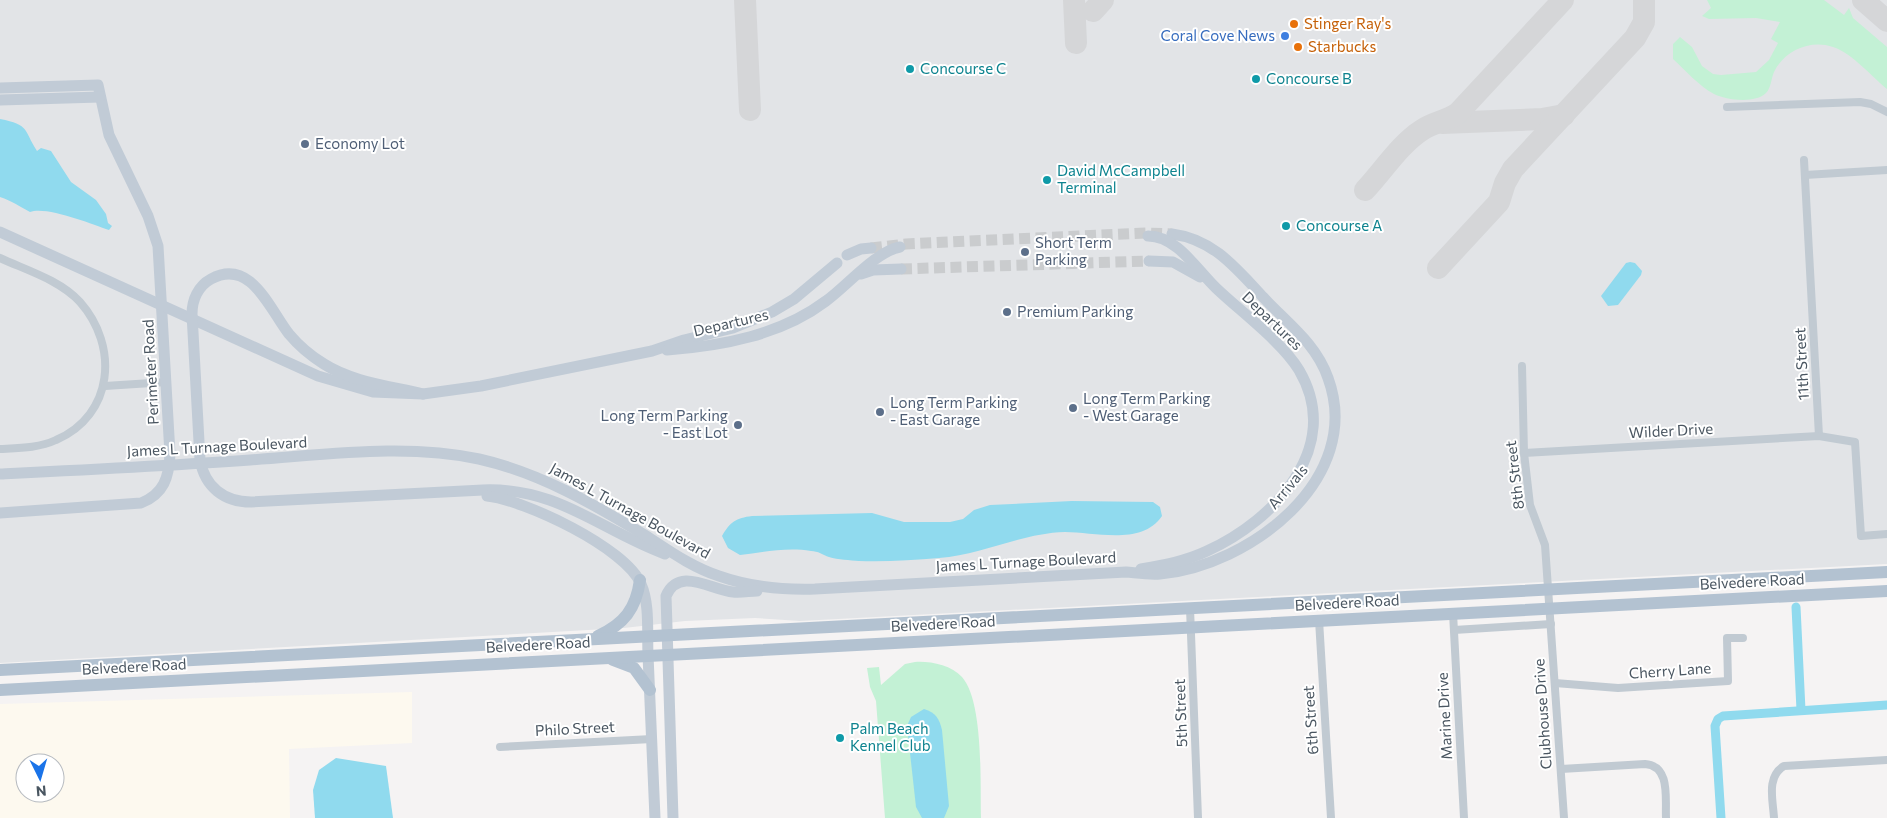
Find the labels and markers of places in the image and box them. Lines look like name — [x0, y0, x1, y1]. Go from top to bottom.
place label: Stinger Ray's — [1304, 14, 1391, 32]
marker: Stinger Ray's — [1288, 18, 1300, 30]
place label: Coral Cove News — [1160, 26, 1275, 44]
marker: Coral Cove News — [1279, 30, 1291, 42]
place label: Starbucks — [1308, 37, 1376, 55]
marker: Starbucks — [1292, 41, 1304, 53]
place label: Concourse C — [920, 59, 1006, 77]
marker: Concourse C — [904, 63, 916, 75]
place label: Concourse B — [1266, 69, 1352, 87]
marker: Concourse B — [1250, 73, 1262, 85]
place label: Economy Lot — [315, 134, 405, 152]
marker: Economy Lot — [299, 138, 311, 150]
place label: David McCampbell Terminal — [1057, 161, 1185, 196]
marker: David McCampbell Terminal — [1041, 174, 1053, 186]
place label: Concourse A — [1296, 216, 1382, 234]
marker: Concourse A — [1280, 220, 1292, 232]
place label: Short Term Parking — [1035, 233, 1112, 268]
marker: Short Term Parking — [1019, 246, 1031, 258]
place label: Premium Parking — [1017, 302, 1133, 320]
marker: Premium Parking — [1001, 306, 1013, 318]
place label: Long Term Parking - West Garage — [1083, 389, 1210, 424]
place label: Long Term Parking - East Garage — [890, 393, 1017, 428]
marker: Long Term Parking - West Garage — [1067, 402, 1079, 414]
place label: Long Term Parking - East Lot — [601, 406, 728, 441]
marker: Long Term Parking - East Garage — [874, 406, 886, 418]
marker: Long Term Parking - East Lot — [732, 419, 744, 431]
place label: Palm Beach Kennel Club — [850, 719, 931, 754]
marker: Palm Beach Kennel Club — [834, 732, 846, 744]

